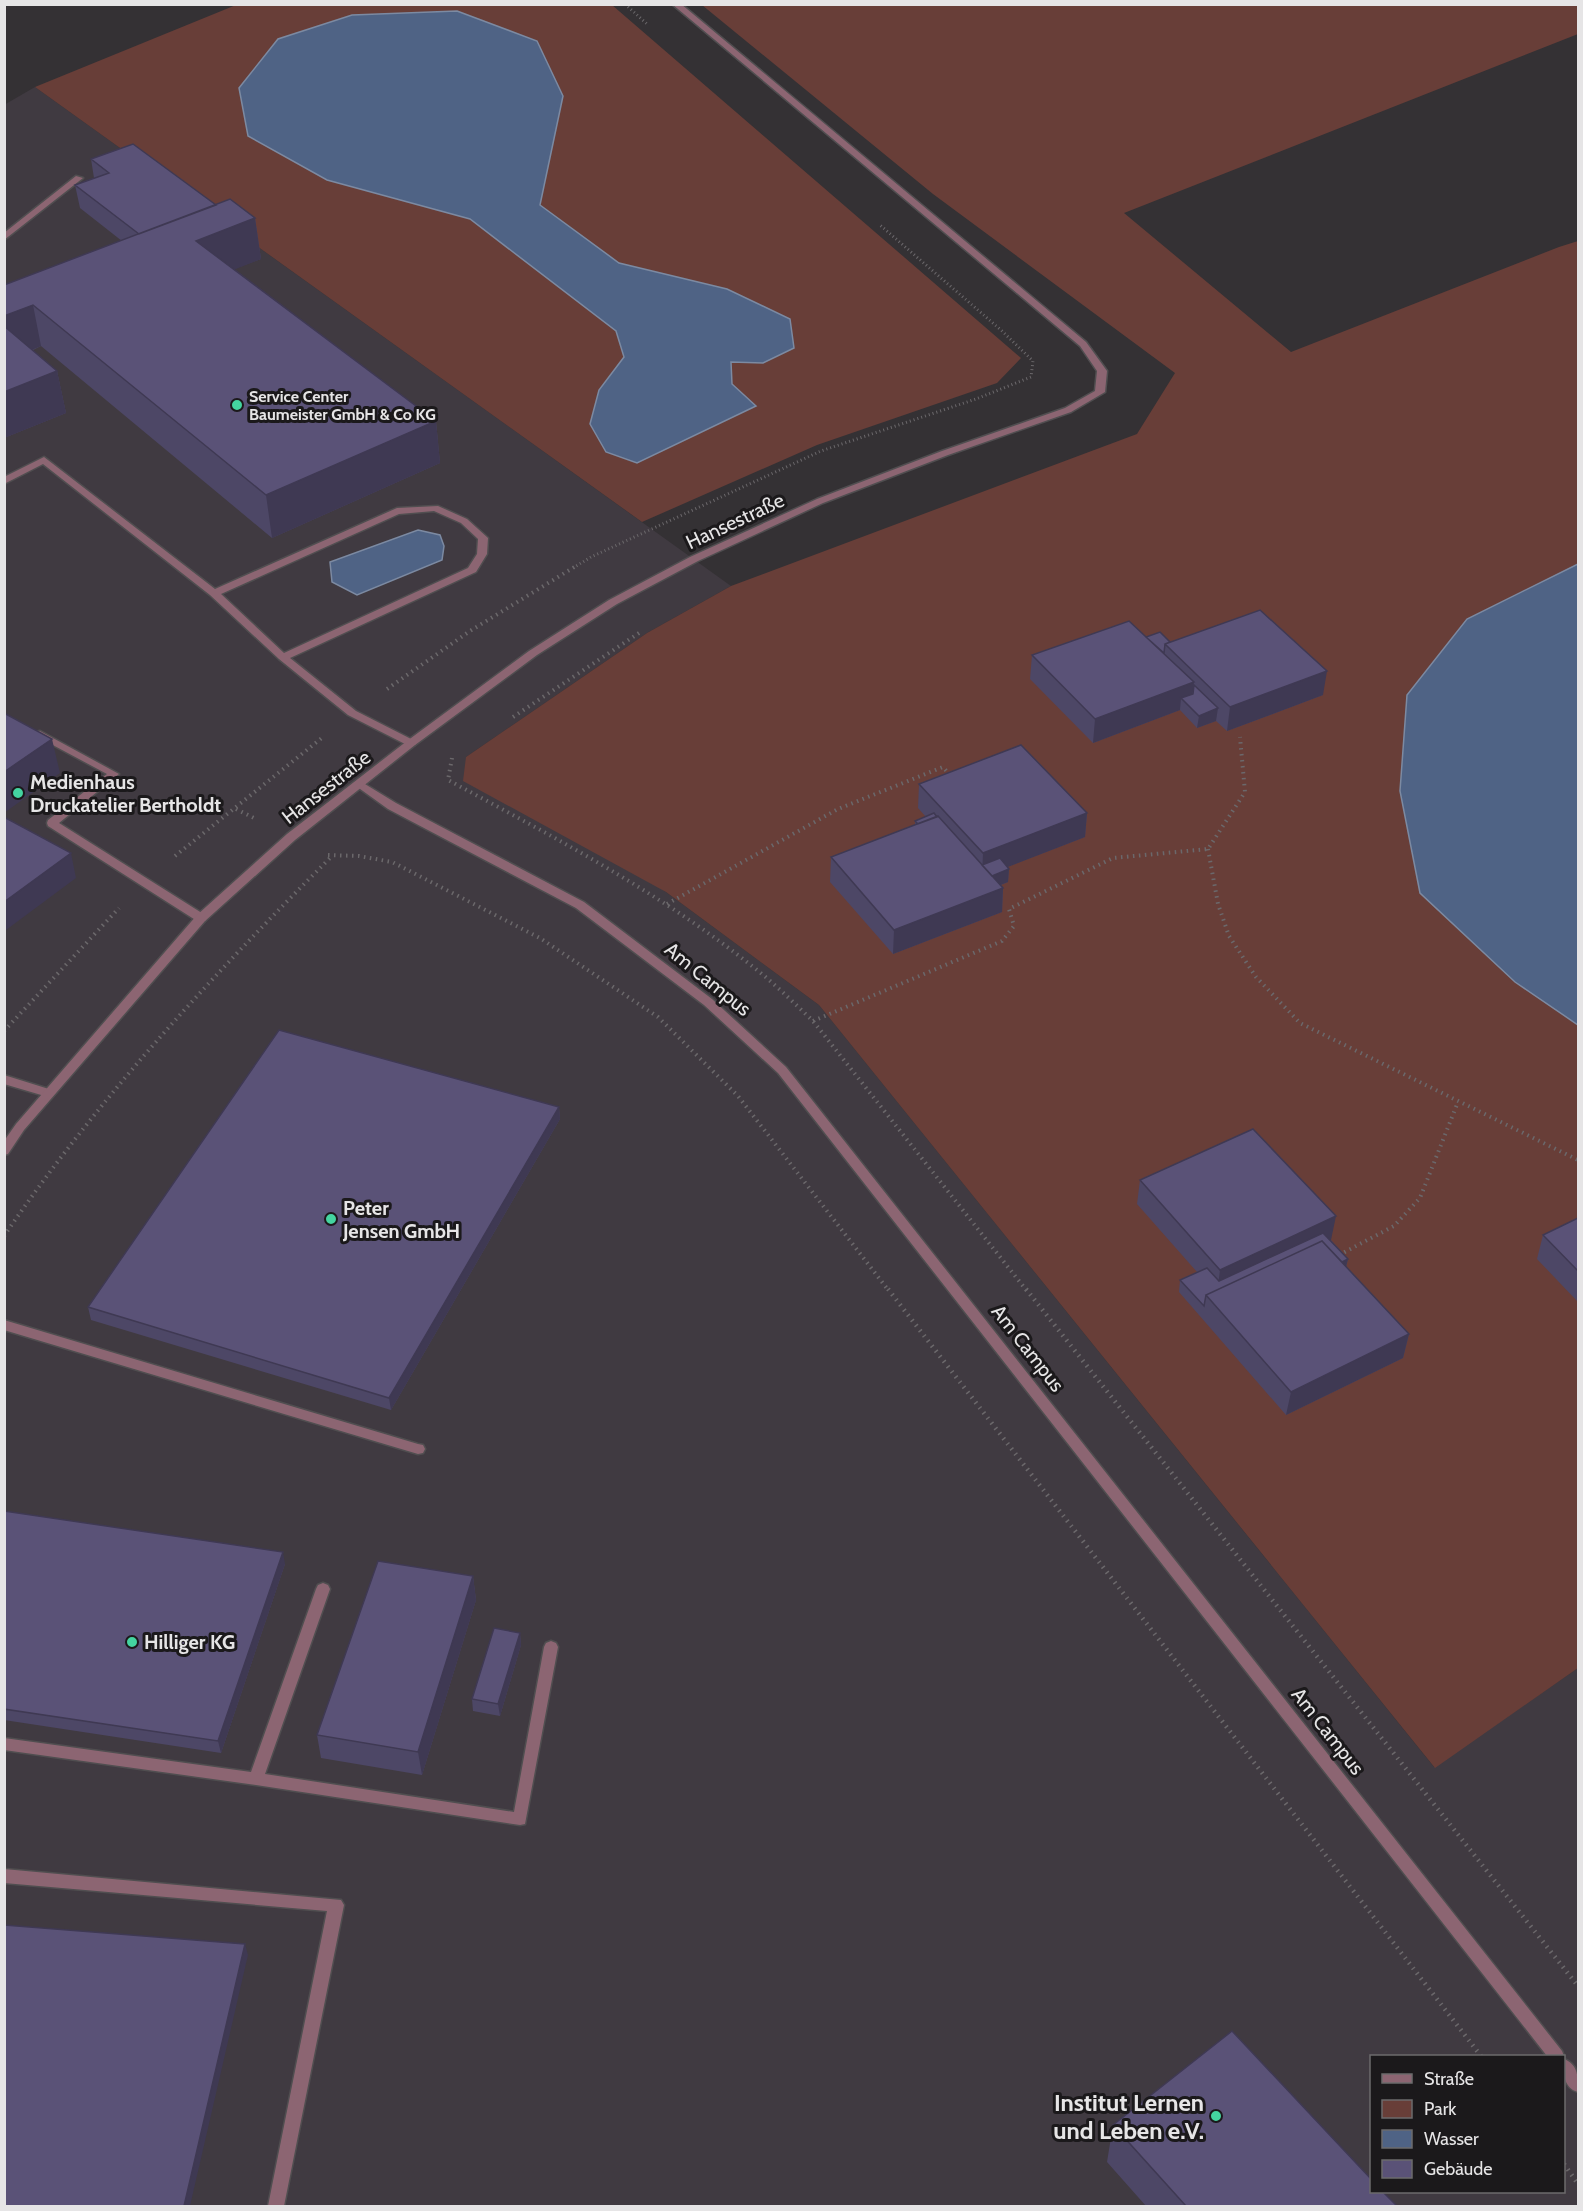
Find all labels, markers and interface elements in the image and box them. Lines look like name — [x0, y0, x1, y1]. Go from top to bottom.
place label: Service Center Baumeister GmbH & Co KG — [249, 387, 436, 424]
marker: Service Center Baumeister GmbH & Co KG — [230, 398, 244, 412]
street label: Hansestraße — [682, 488, 788, 554]
street label: Hansestraße — [277, 745, 375, 829]
place label: Medienhaus Druckatelier Bertholdt — [30, 770, 221, 817]
marker: Medienhaus Druckatelier Bertholdt — [11, 786, 25, 800]
street label: Am Campus — [660, 937, 756, 1021]
place label: Peter Jensen GmbH — [342, 1196, 460, 1243]
marker: Peter Jensen GmbH — [324, 1212, 338, 1226]
street label: Am Campus — [987, 1300, 1069, 1396]
place label: Hilliger KG — [144, 1630, 235, 1654]
marker: Hilliger KG — [125, 1635, 139, 1649]
street label: Am Campus — [1287, 1683, 1369, 1779]
legend — [1370, 2055, 1565, 2193]
text: Straße — [1424, 2068, 1474, 2090]
place label: Institut Lernen und Leben e.V. — [1053, 2088, 1204, 2145]
text: Park — [1424, 2098, 1457, 2120]
marker: Institut Lernen und Leben e.V. — [1209, 2109, 1223, 2123]
text: Wasser — [1424, 2128, 1479, 2150]
text: Gebäude — [1424, 2158, 1493, 2180]

